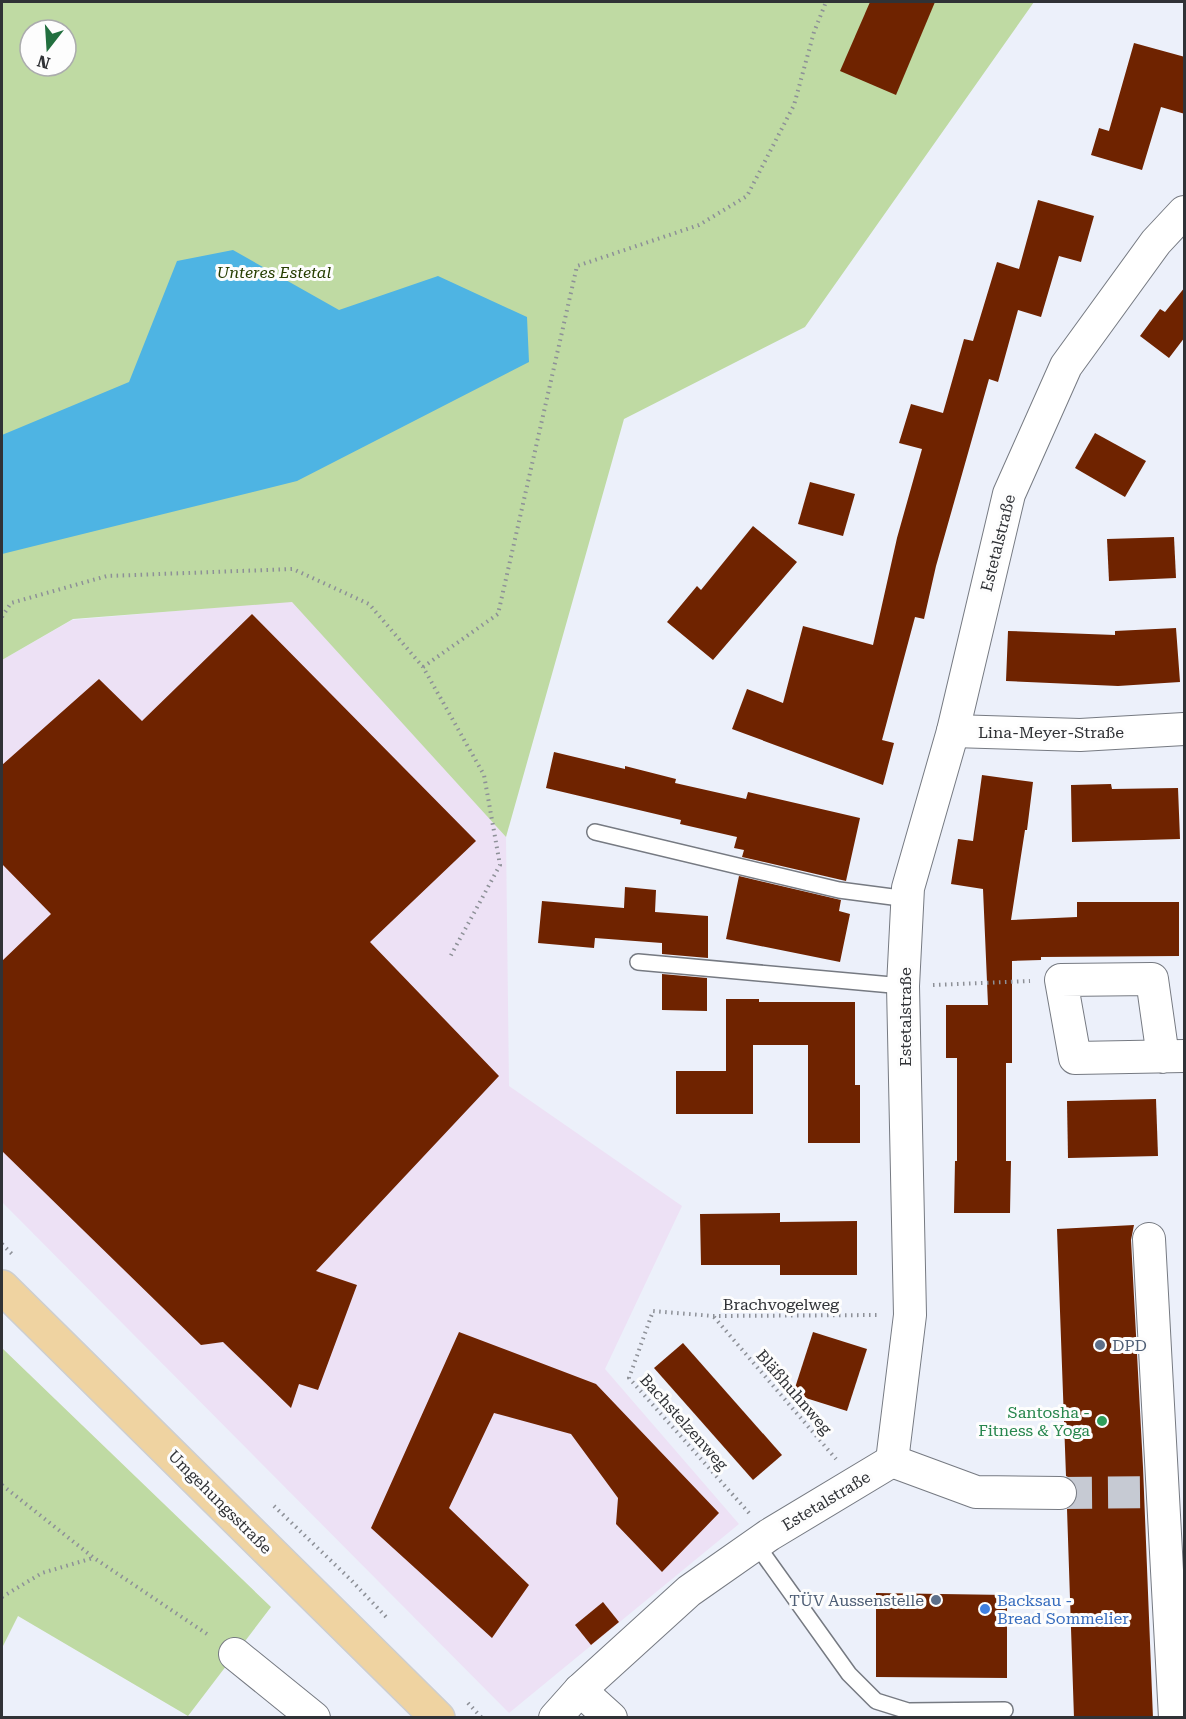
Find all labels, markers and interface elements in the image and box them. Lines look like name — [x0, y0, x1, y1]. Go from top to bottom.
north arrow — [18, 18, 78, 78]
text: N — [35, 51, 52, 73]
park label: Unteres Estetal — [217, 263, 331, 282]
street label: Estetalstraße — [977, 492, 1019, 594]
street label: Lina-Meyer-Straße — [978, 723, 1124, 742]
street label: Estetalstraße — [896, 967, 915, 1067]
street label: Brachvogelweg — [723, 1295, 840, 1314]
place label: DPD — [1112, 1336, 1147, 1355]
marker: DPD — [1093, 1338, 1107, 1352]
street label: Bläßhuhnweg — [752, 1346, 836, 1439]
street label: Bachstelzenweg — [636, 1370, 733, 1475]
place label: Santosha - Fitness & Yoga — [978, 1403, 1090, 1440]
marker: Santosha - Fitness & Yoga — [1095, 1414, 1109, 1428]
street label: Umgehungsstraße — [164, 1446, 276, 1558]
street label: Estetalstraße — [778, 1467, 874, 1535]
place label: TÜV Aussenstelle — [789, 1591, 924, 1610]
place label: Backsau - Bread Sommelier — [997, 1591, 1129, 1628]
marker: TÜV Aussenstelle — [929, 1593, 943, 1607]
marker: Backsau - Bread Sommelier — [978, 1602, 992, 1616]

